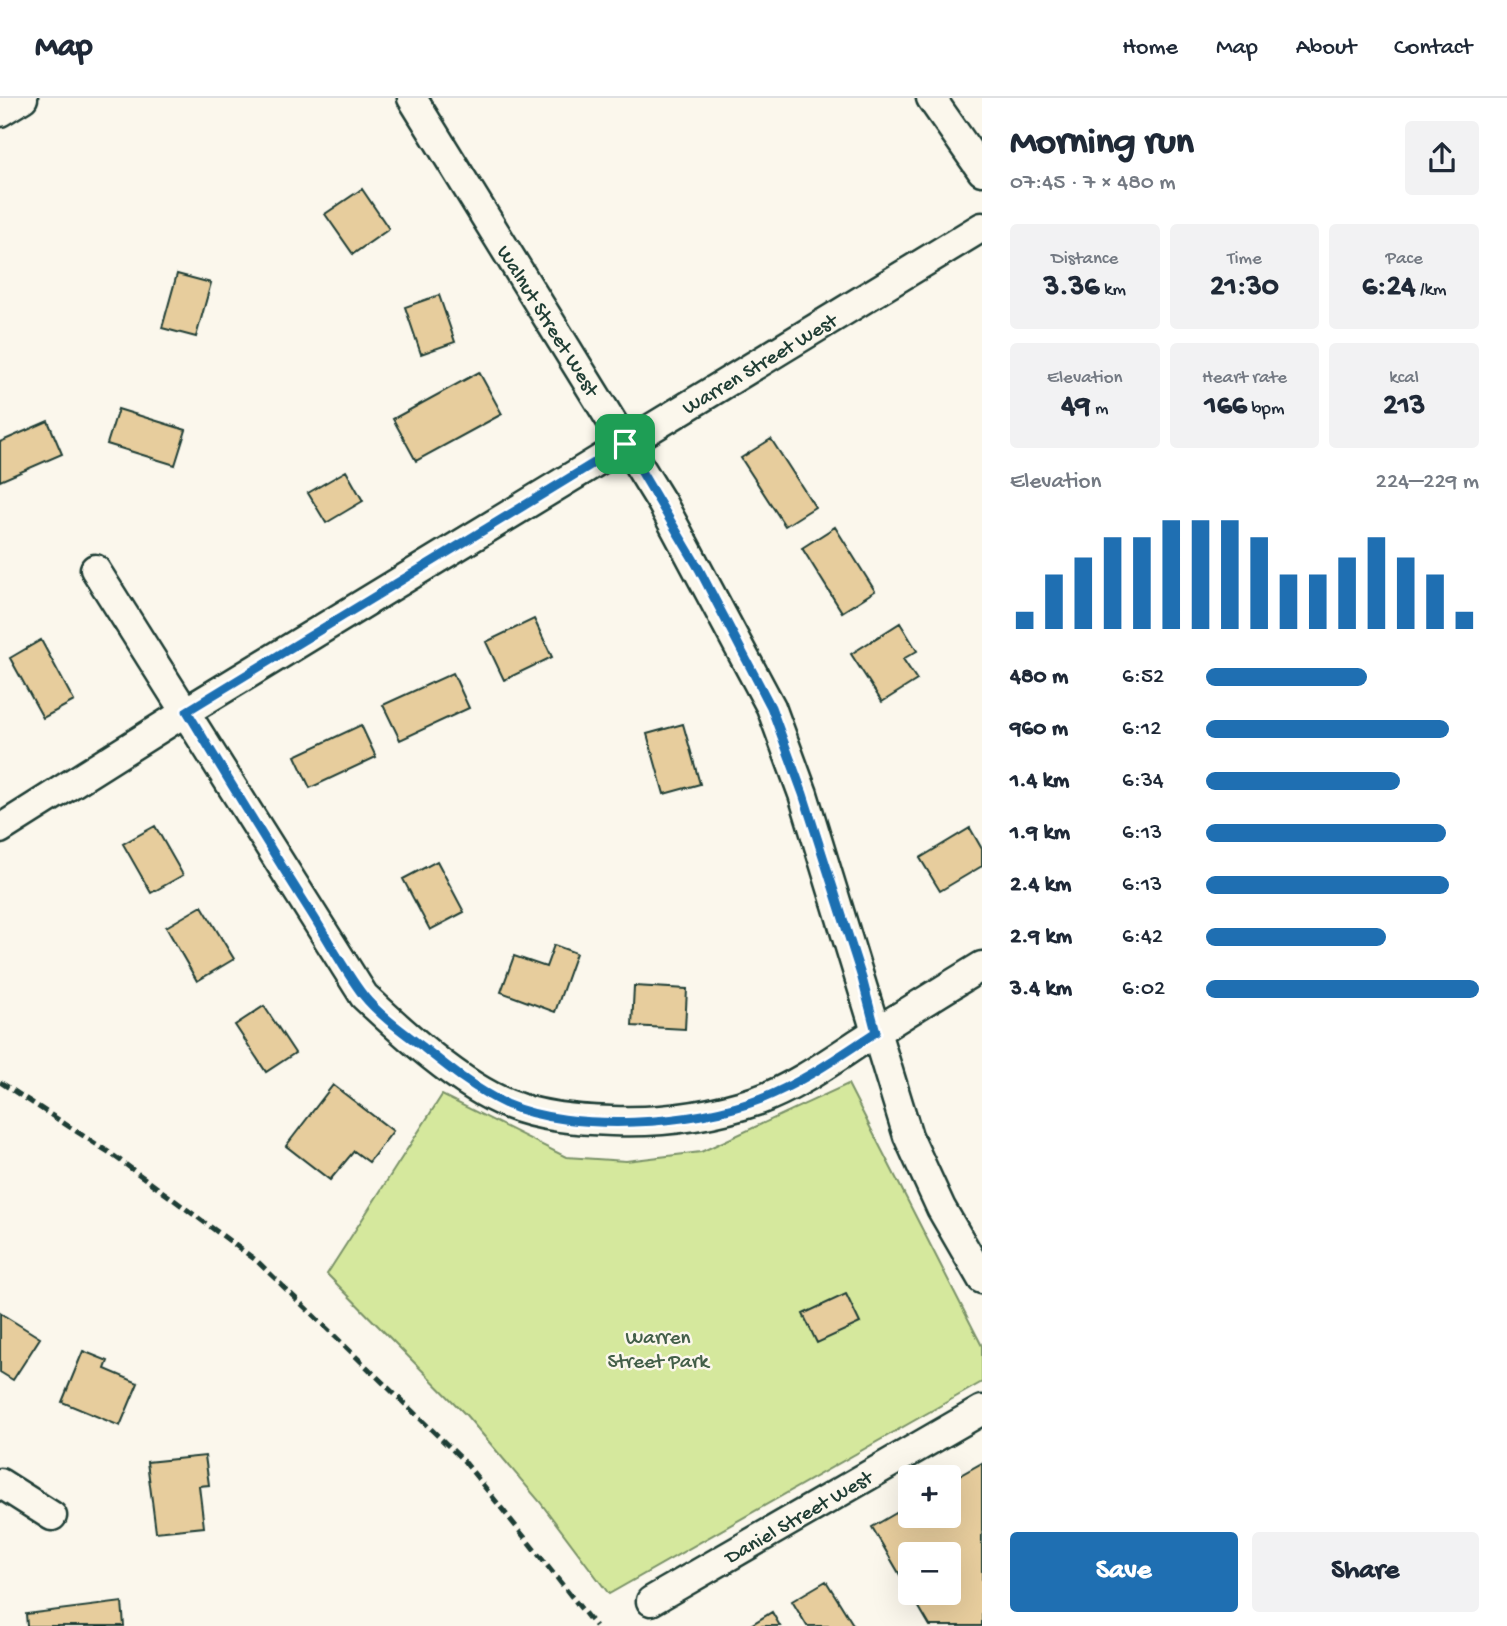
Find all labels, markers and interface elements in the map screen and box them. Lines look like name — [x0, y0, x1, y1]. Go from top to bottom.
text: Map — [35, 29, 92, 67]
text: Home — [1122, 34, 1178, 63]
text: Map — [1216, 34, 1258, 63]
text: About — [1296, 34, 1356, 63]
text: Contact — [1394, 34, 1472, 63]
button: share — [1405, 121, 1479, 195]
text: Morning run — [1010, 122, 1194, 166]
text: 07:45 · 7 × 480 m — [1010, 170, 1176, 197]
street label: Walnut Street West — [489, 242, 604, 404]
text: Distance — [1051, 248, 1118, 271]
text: Time — [1227, 248, 1262, 271]
text: Pace — [1386, 248, 1423, 271]
text: 3.36 — [1044, 271, 1099, 306]
text: 21:30 — [1210, 271, 1279, 306]
text: 6:24 — [1362, 271, 1415, 306]
text: km — [1099, 279, 1126, 302]
text: /km — [1415, 279, 1446, 302]
street label: Warren Street West — [679, 309, 845, 422]
text: Elevation — [1047, 367, 1123, 390]
text: Heart rate — [1202, 367, 1287, 390]
text: kcal — [1389, 367, 1419, 390]
text: 49 — [1061, 390, 1090, 425]
text: 166 — [1205, 390, 1247, 425]
text: 213 — [1383, 390, 1425, 425]
text: m — [1090, 398, 1108, 421]
text: bpm — [1247, 398, 1284, 421]
pin — [595, 414, 655, 474]
icon: arrive — [606, 425, 644, 463]
text: Elevation — [1010, 469, 1101, 496]
text: 224–229 m — [1376, 469, 1479, 496]
text: 480 m — [1010, 664, 1068, 691]
text: 6:52 — [1122, 664, 1164, 691]
text: 960 m — [1010, 716, 1068, 743]
text: 6:12 — [1122, 716, 1161, 743]
text: 1.4 km — [1010, 768, 1069, 795]
text: 6:34 — [1122, 768, 1164, 795]
text: 1.9 km — [1010, 820, 1070, 847]
text: 6:13 — [1122, 820, 1162, 847]
text: 2.4 km — [1010, 872, 1071, 899]
text: 6:13 — [1122, 872, 1162, 899]
text: 2.9 km — [1010, 924, 1072, 951]
text: 6:42 — [1122, 924, 1163, 951]
text: 3.4 km — [1010, 976, 1072, 1003]
text: 6:02 — [1122, 976, 1165, 1003]
park label: Warren Street Park — [607, 1327, 711, 1376]
street label: Daniel Street West — [720, 1465, 880, 1572]
map controls — [898, 1465, 961, 1605]
button: + — [898, 1465, 961, 1528]
button: Save — [1010, 1532, 1238, 1612]
button: Share — [1252, 1532, 1479, 1612]
button: − — [898, 1542, 961, 1605]

